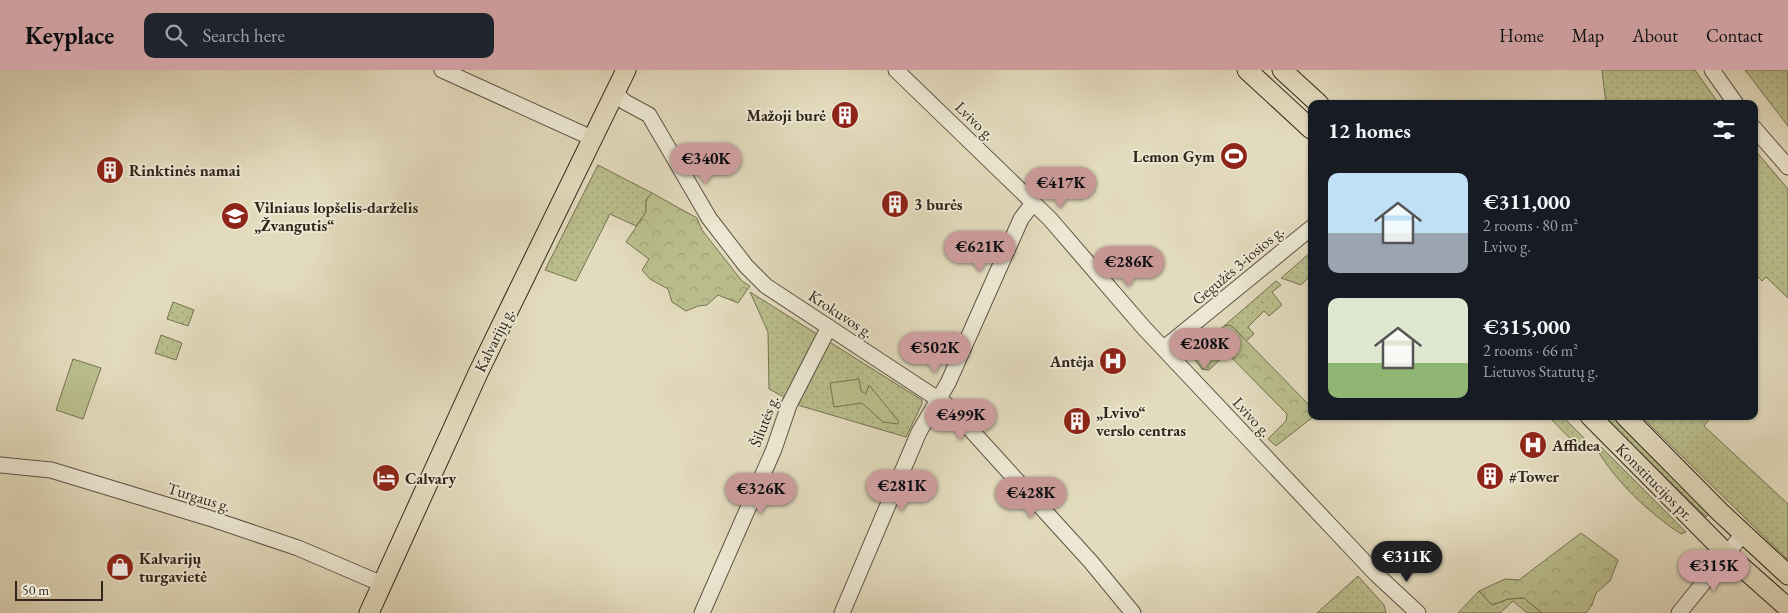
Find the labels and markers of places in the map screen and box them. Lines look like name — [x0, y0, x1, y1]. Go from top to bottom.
building icon: Mažoji burė — [830, 100, 860, 130]
place label: Mažoji burė — [747, 105, 826, 126]
sports icon: Lemon Gym — [1219, 141, 1249, 171]
pin: €340K — [671, 142, 741, 185]
place label: Lemon Gym — [1133, 146, 1215, 167]
building icon: Rinktinės namai — [95, 155, 125, 185]
place label: Rinktinės namai — [129, 160, 241, 181]
pin: €417K — [1026, 166, 1096, 209]
building icon: 3 burės — [880, 189, 910, 219]
place label: 3 burės — [914, 194, 963, 215]
place label: Vilniaus lopšelis-darželis „Žvangutis“ — [254, 197, 418, 236]
school or university icon: Vilniaus lopšelis-darželis „Žvangutis“ — [220, 201, 250, 231]
pin: €621K — [945, 230, 1015, 273]
pin: €286K — [1094, 246, 1164, 288]
pin: €208K — [1170, 328, 1240, 370]
pin: €502K — [900, 332, 970, 374]
hospital icon: Antėja — [1098, 346, 1128, 376]
place label: Antėja — [1049, 351, 1095, 372]
pin: €499K — [926, 398, 996, 441]
place label: „Lvivo“ verslo centras — [1096, 402, 1186, 441]
building icon: „Lvivo“ verslo centras — [1062, 406, 1092, 436]
hospital icon: Affidea — [1518, 430, 1548, 460]
place label: Affidea — [1551, 435, 1601, 456]
building icon: #Tower — [1475, 461, 1505, 491]
hotel icon: Calvary — [371, 463, 401, 493]
place label: #Tower — [1509, 466, 1560, 487]
place label: Calvary — [405, 468, 456, 489]
pin: €281K — [867, 470, 937, 512]
pin: €326K — [726, 472, 796, 515]
pin: €428K — [996, 476, 1066, 519]
pin: €311K — [1372, 540, 1442, 583]
place label: Kalvarijų turgavietė — [139, 548, 207, 587]
pin: €315K — [1679, 550, 1749, 592]
shop icon: Kalvarijų turgavietė — [105, 552, 135, 582]

